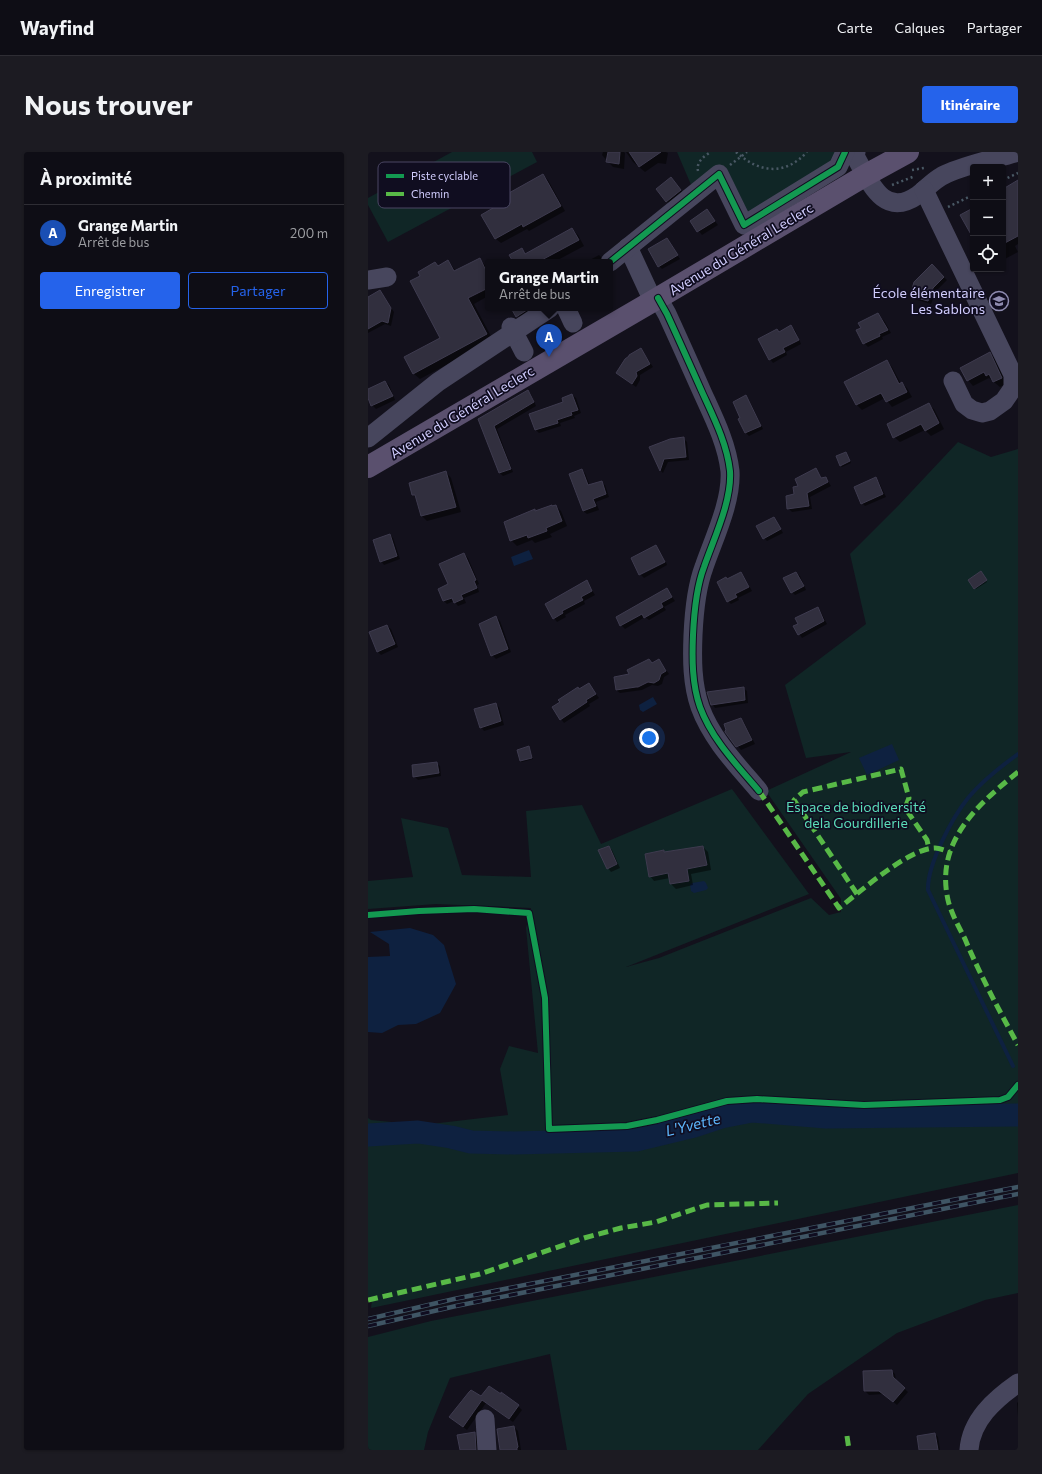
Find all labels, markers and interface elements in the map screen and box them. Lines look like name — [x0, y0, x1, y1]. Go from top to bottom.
text: Wayfind — [20, 16, 94, 39]
text: Carte — [837, 19, 873, 36]
text: Calques — [895, 19, 945, 36]
text: Partager — [967, 19, 1022, 36]
button: Itinéraire — [922, 86, 1018, 123]
text: Nous trouver — [24, 87, 193, 121]
legend — [378, 162, 510, 208]
map controls — [970, 164, 1006, 272]
button: + — [970, 164, 1006, 200]
text: À proximité — [40, 168, 132, 189]
text: Piste cyclable — [411, 169, 478, 182]
text: Chemin — [411, 187, 449, 200]
street label: Avenue du Général Leclerc — [665, 199, 816, 298]
button: − — [970, 200, 1006, 236]
text: Grange Martin — [78, 216, 178, 234]
text: A — [48, 225, 58, 241]
text: 200 m — [290, 225, 328, 241]
text: Arrêt de bus — [78, 234, 149, 250]
button: locate — [970, 236, 1006, 272]
popup — [485, 259, 613, 311]
text: Grange Martin — [499, 268, 599, 286]
button: Enregistrer — [40, 272, 180, 309]
button: Partager — [188, 272, 328, 309]
place label: École élémentaire Les Sablons — [872, 284, 985, 317]
text: Arrêt de bus — [499, 286, 570, 302]
school or university icon: École élémentaire Les Sablons — [988, 290, 1010, 312]
pin: A — [536, 324, 562, 357]
street label: Avenue du Général Leclerc — [386, 362, 537, 461]
your location — [639, 728, 659, 748]
park label: Espace de biodiversité dela Gourdillerie — [786, 798, 926, 831]
water label: L'Yvette — [663, 1109, 722, 1140]

